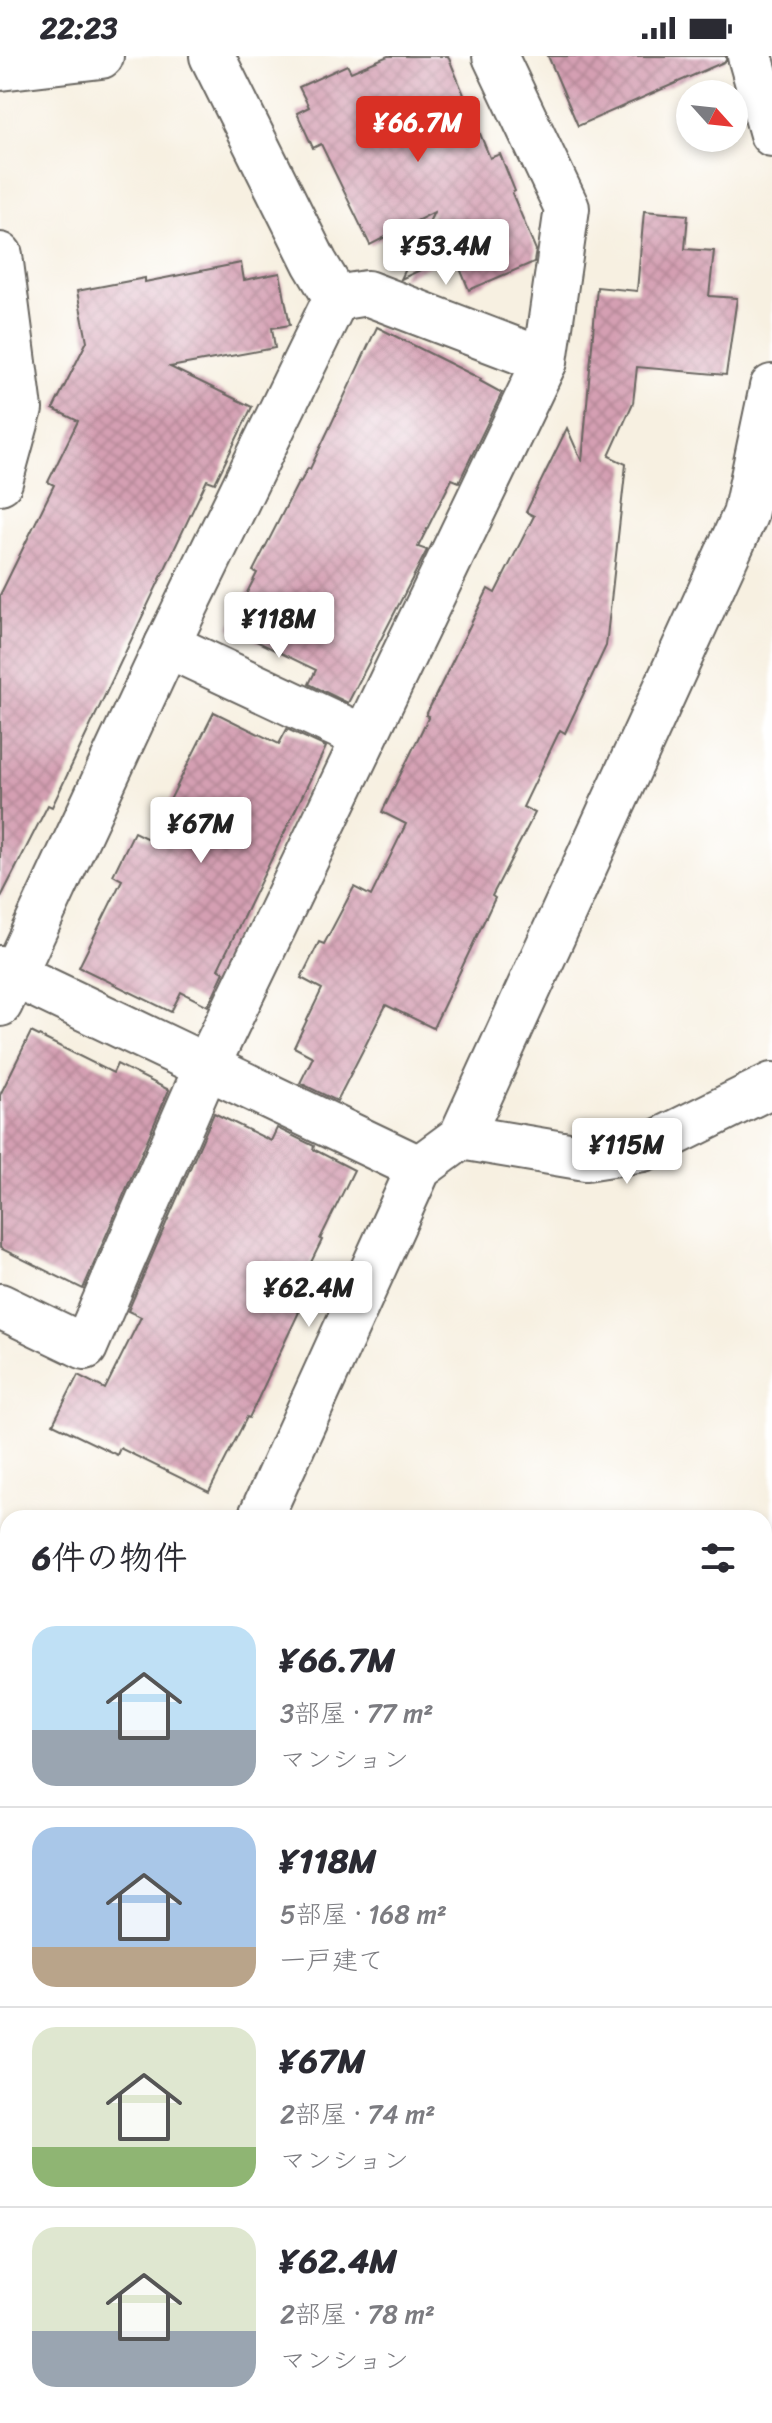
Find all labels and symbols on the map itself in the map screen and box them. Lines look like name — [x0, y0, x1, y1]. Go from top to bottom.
north arrow — [676, 80, 748, 152]
pin: ¥66.7M — [353, 96, 483, 164]
pin: ¥53.4M — [381, 219, 511, 287]
pin: ¥118M — [223, 592, 335, 660]
pin: ¥67M — [154, 797, 248, 865]
pin: ¥115M — [571, 1118, 683, 1186]
pin: ¥62.4M — [244, 1261, 374, 1329]

